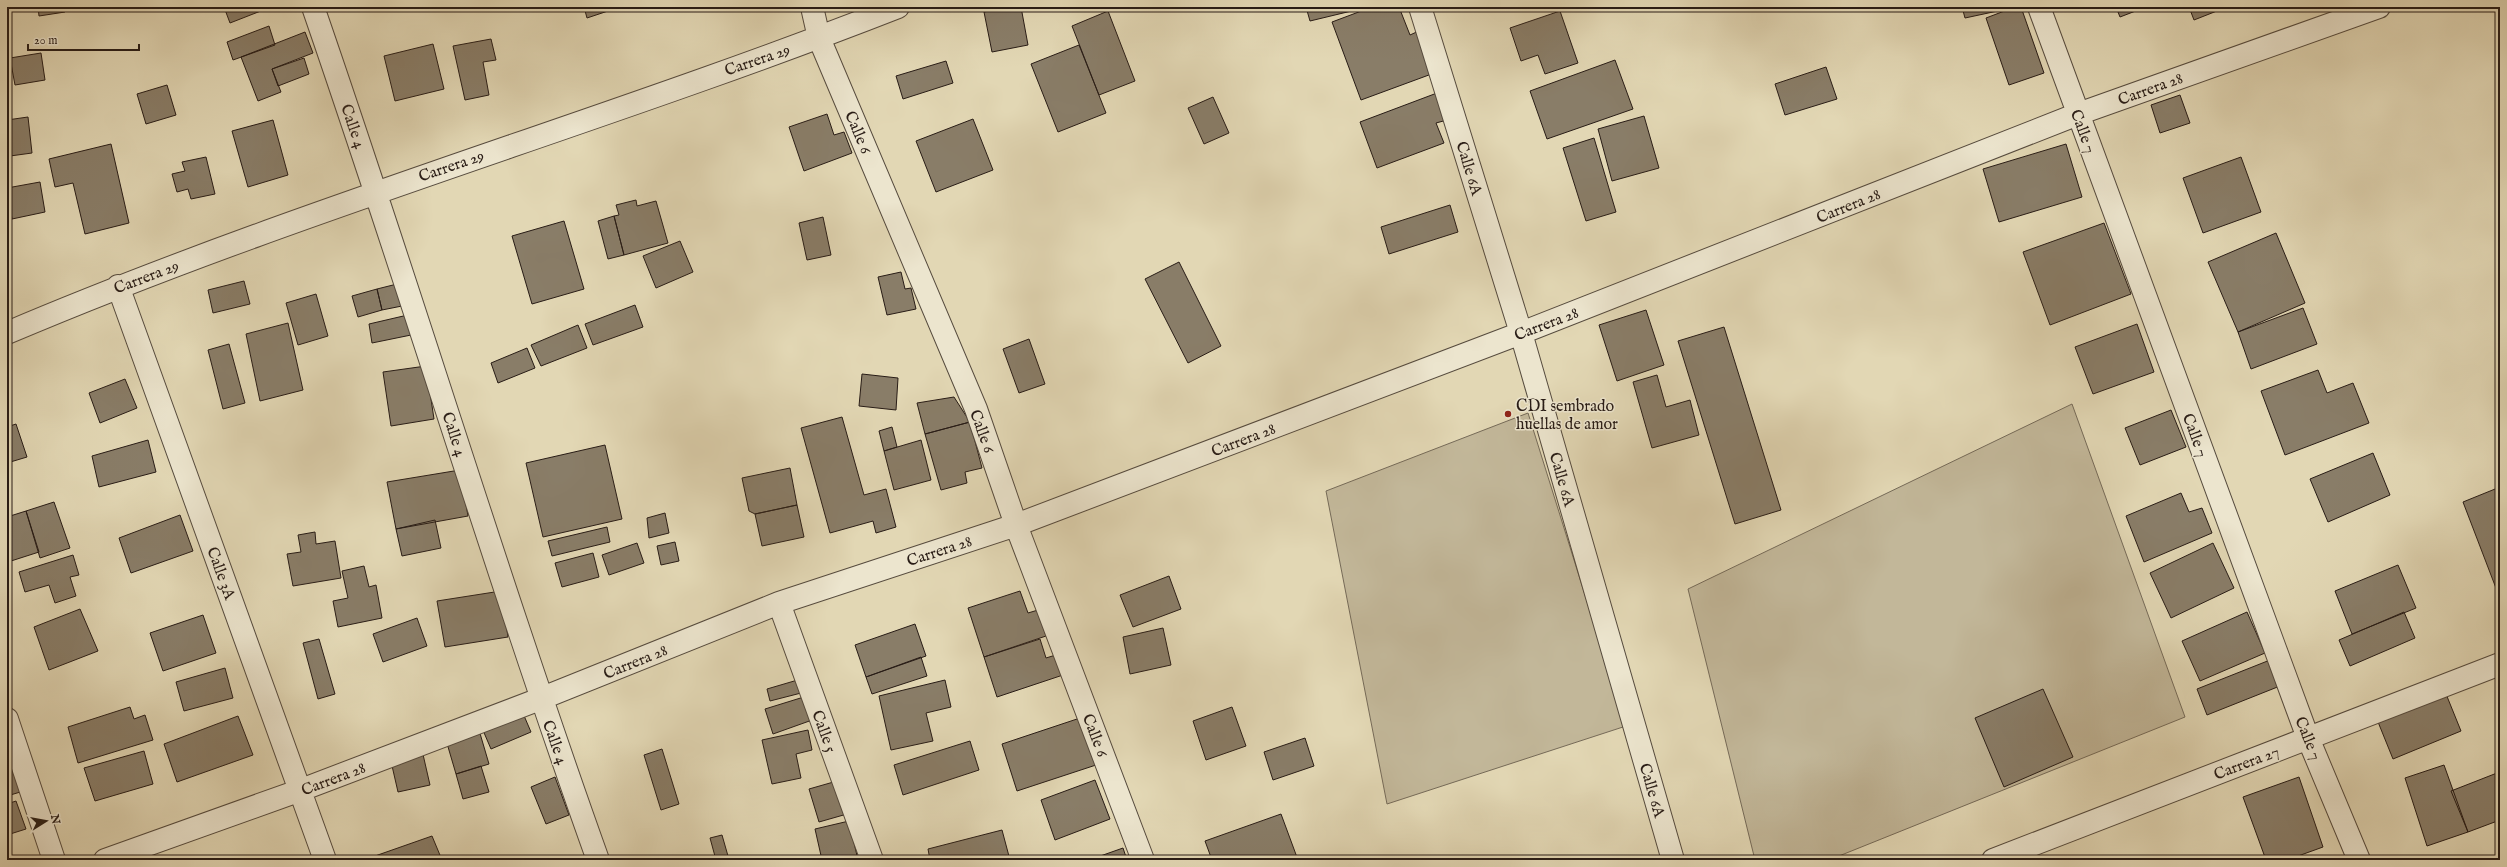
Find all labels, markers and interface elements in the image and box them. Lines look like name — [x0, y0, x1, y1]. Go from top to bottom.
scale bar — [28, 26, 139, 52]
text: 20 m — [34, 33, 57, 48]
street label: Carrera 29 — [722, 40, 793, 81]
street label: Carrera 28 — [2116, 69, 2186, 111]
street label: Calle 4 — [335, 102, 369, 152]
street label: Calle 7 — [2065, 107, 2099, 156]
street label: Calle 6 — [839, 108, 875, 157]
street label: Calle 6A — [1450, 139, 1486, 199]
street label: Carrera 29 — [416, 146, 487, 187]
street label: Carrera 28 — [1814, 185, 1884, 229]
street label: Carrera 29 — [111, 256, 182, 299]
street label: Carrera 28 — [1512, 303, 1582, 346]
place label: CDI sembrado huellas de amor — [1516, 397, 1618, 435]
street label: Calle 6 — [964, 407, 998, 456]
marker: CDI sembrado huellas de amor — [1503, 409, 1513, 419]
street label: Calle 4 — [437, 410, 470, 460]
street label: Calle 7 — [2177, 411, 2211, 460]
street label: Carrera 28 — [1209, 419, 1279, 462]
street label: Calle 6A — [1544, 450, 1579, 510]
street label: Carrera 28 — [904, 532, 975, 572]
street label: Calle 3A — [201, 545, 239, 604]
street label: Carrera 28 — [601, 641, 671, 685]
street label: Calle 5 — [806, 708, 840, 756]
street label: Calle 6 — [1077, 711, 1112, 760]
street label: Calle 7 — [2289, 714, 2325, 764]
street label: Calle 4 — [537, 718, 571, 768]
street label: Carrera 27 — [2211, 742, 2282, 785]
street label: Carrera 28 — [299, 758, 369, 801]
street label: Calle 6A — [1634, 761, 1669, 821]
north arrow — [26, 801, 66, 841]
text: N — [47, 812, 63, 826]

